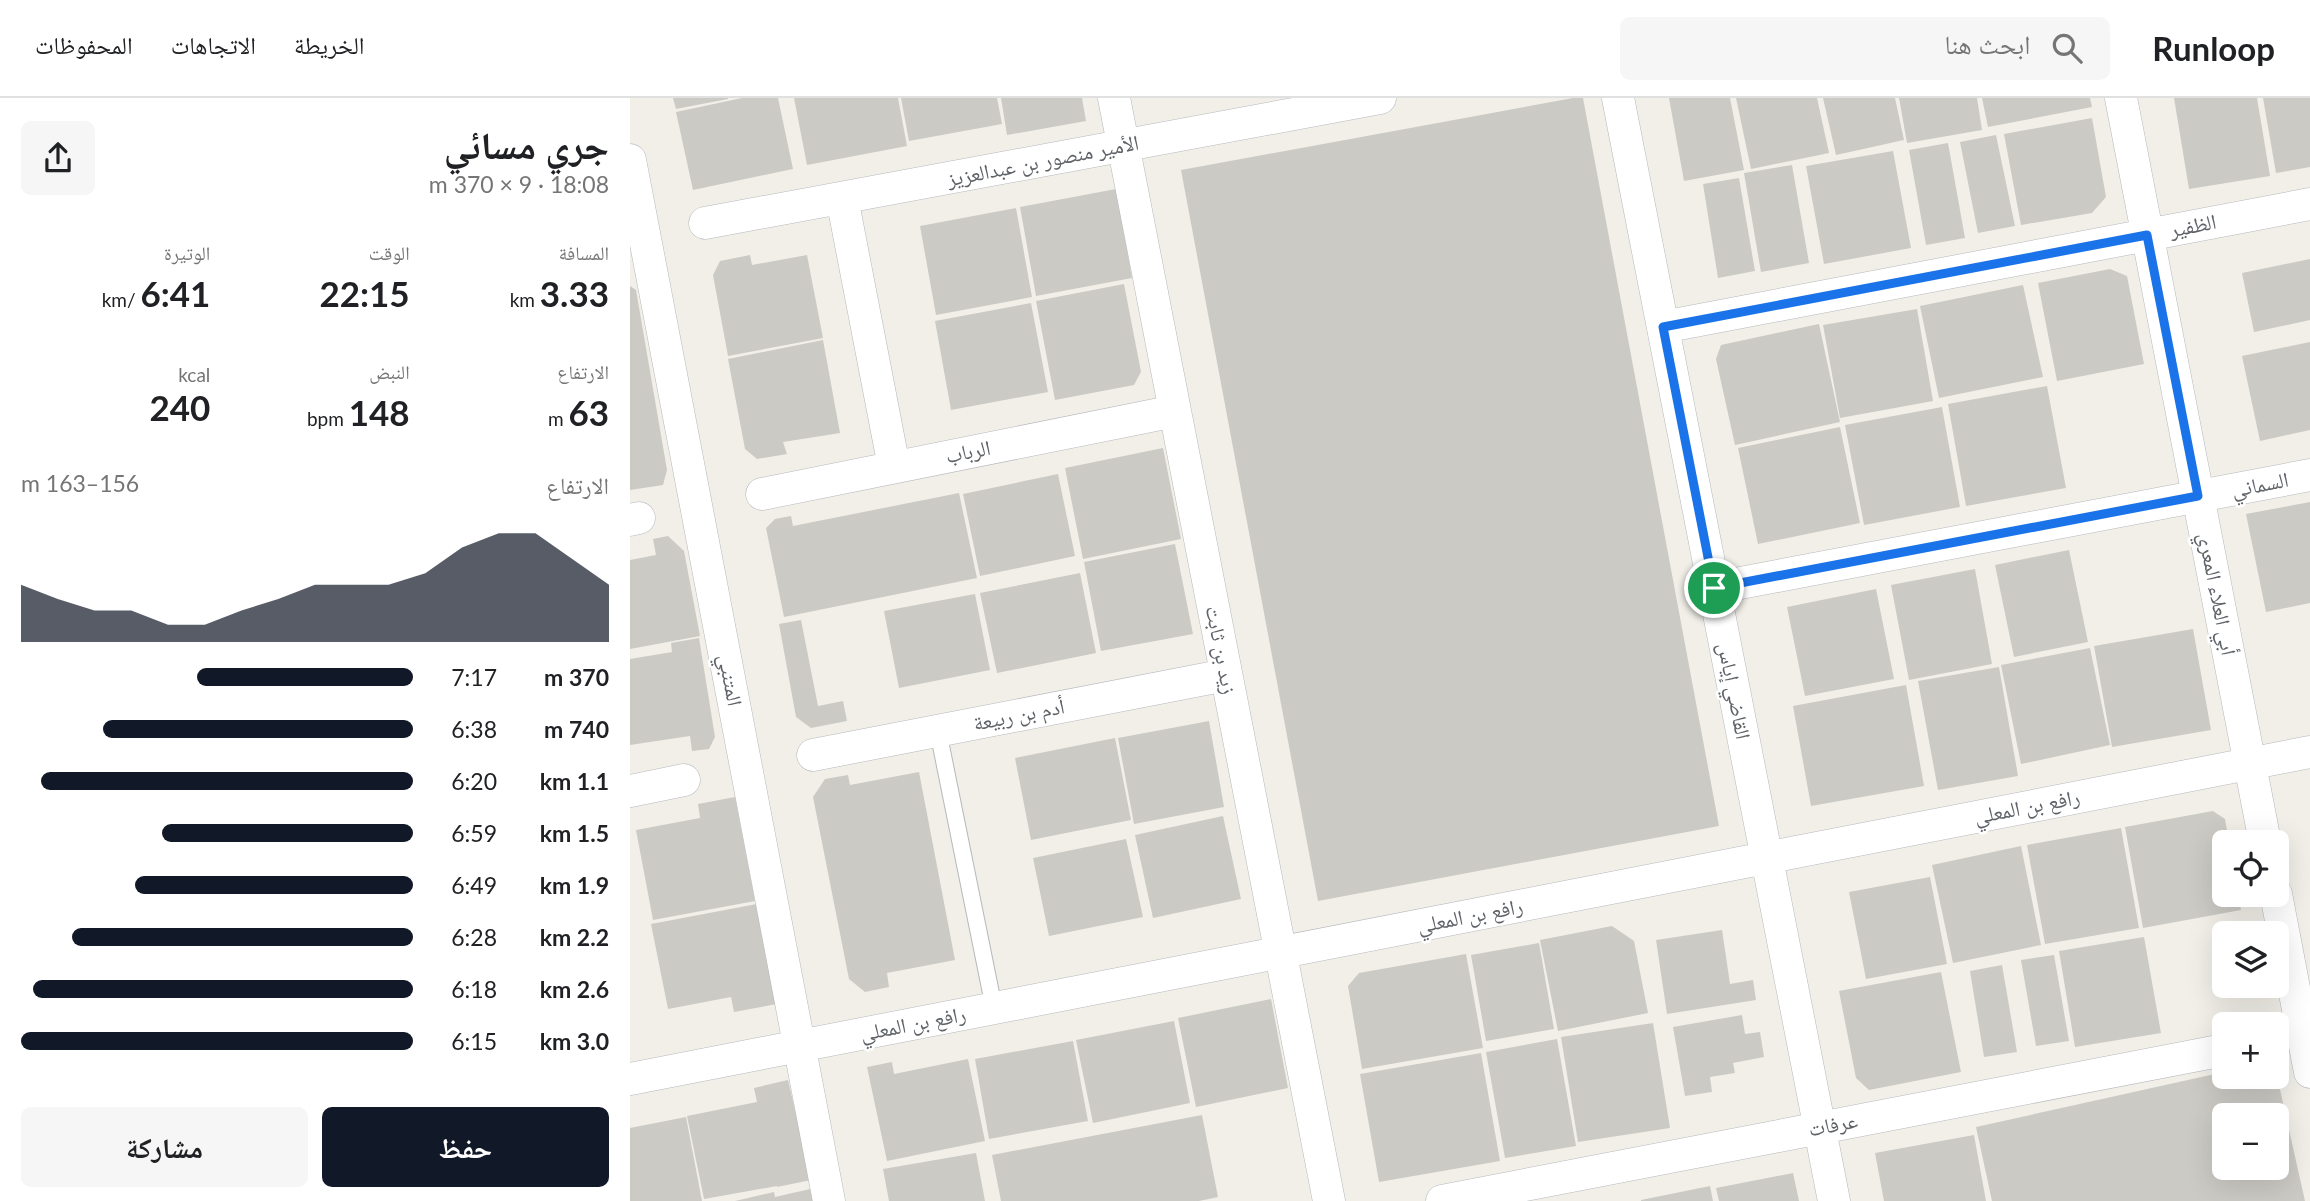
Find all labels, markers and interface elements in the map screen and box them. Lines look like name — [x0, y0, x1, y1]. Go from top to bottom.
search box — [1620, 17, 2110, 80]
text: ابحث هنا — [1944, 28, 2030, 60]
text: Runloop — [2152, 28, 2275, 68]
icon: search — [2048, 29, 2086, 67]
text: المحفوظات — [35, 30, 133, 59]
text: الاتجاهات — [171, 30, 256, 59]
text: الخريطة — [294, 30, 365, 59]
button: share — [21, 121, 95, 195]
text: جري مسائي — [444, 121, 609, 167]
street label: الأمير منصور بن عبدالعزيز — [944, 129, 1141, 193]
text: 18:08 · 9 × 370 m — [429, 170, 609, 198]
street label: الظفير — [2166, 208, 2218, 242]
text: الوتيرة — [164, 241, 210, 264]
text: الوقت — [369, 241, 410, 264]
text: المسافة — [559, 241, 609, 264]
text: 6:41 — [140, 272, 210, 314]
text: 22:15 — [319, 272, 410, 314]
text: 3.33 — [540, 272, 609, 314]
text: /km — [102, 288, 140, 311]
text: km — [510, 288, 540, 311]
text: النبض — [369, 360, 410, 383]
text: الارتفاع — [557, 360, 609, 383]
text: kcal — [178, 363, 210, 386]
text: 240 — [149, 386, 210, 428]
text: 148 — [349, 391, 410, 433]
text: 63 — [568, 391, 609, 433]
text: bpm — [307, 407, 349, 430]
text: m — [548, 407, 568, 430]
street label: الرباب — [943, 434, 992, 468]
street label: السماني — [2229, 466, 2291, 507]
text: 156–163 m — [21, 469, 139, 497]
text: الارتفاع — [546, 471, 609, 499]
street label: أبي العلاء المعري — [2189, 530, 2243, 658]
pin — [1684, 558, 1744, 618]
icon: arrive — [1695, 569, 1733, 607]
street label: زيد بن ثابت — [1200, 603, 1243, 696]
street label: القاضي إياس — [1709, 640, 1757, 742]
street label: المتنبي — [709, 652, 749, 709]
text: 7:17 — [451, 663, 497, 691]
text: 370 m — [544, 663, 609, 691]
street label: أدم بن ربيعة — [971, 692, 1067, 738]
text: 6:38 — [451, 715, 497, 743]
text: 740 m — [544, 715, 609, 743]
text: 6:20 — [451, 767, 497, 795]
text: 1.1 km — [540, 767, 609, 795]
street label: رافع بن المعلي — [1972, 783, 2083, 833]
text: 6:59 — [451, 819, 497, 847]
text: 1.5 km — [540, 819, 609, 847]
map controls — [2212, 830, 2289, 1180]
button: locate — [2212, 830, 2289, 907]
text: 6:49 — [451, 871, 497, 899]
text: 1.9 km — [540, 871, 609, 899]
street label: رافع بن المعلي — [1415, 892, 1526, 942]
button: layers — [2212, 921, 2289, 998]
text: 6:28 — [451, 923, 497, 951]
text: 2.2 km — [540, 923, 609, 951]
text: 6:18 — [451, 975, 497, 1003]
text: 2.6 km — [540, 975, 609, 1003]
street label: رافع بن المعلي — [858, 1000, 969, 1050]
button: + — [2212, 1012, 2289, 1089]
text: 6:15 — [451, 1027, 497, 1055]
text: 3.0 km — [540, 1027, 609, 1055]
button: − — [2212, 1103, 2289, 1180]
street label: عرفات — [1806, 1106, 1860, 1141]
button: مشاركة — [21, 1107, 308, 1187]
button: حفظ — [322, 1107, 609, 1187]

